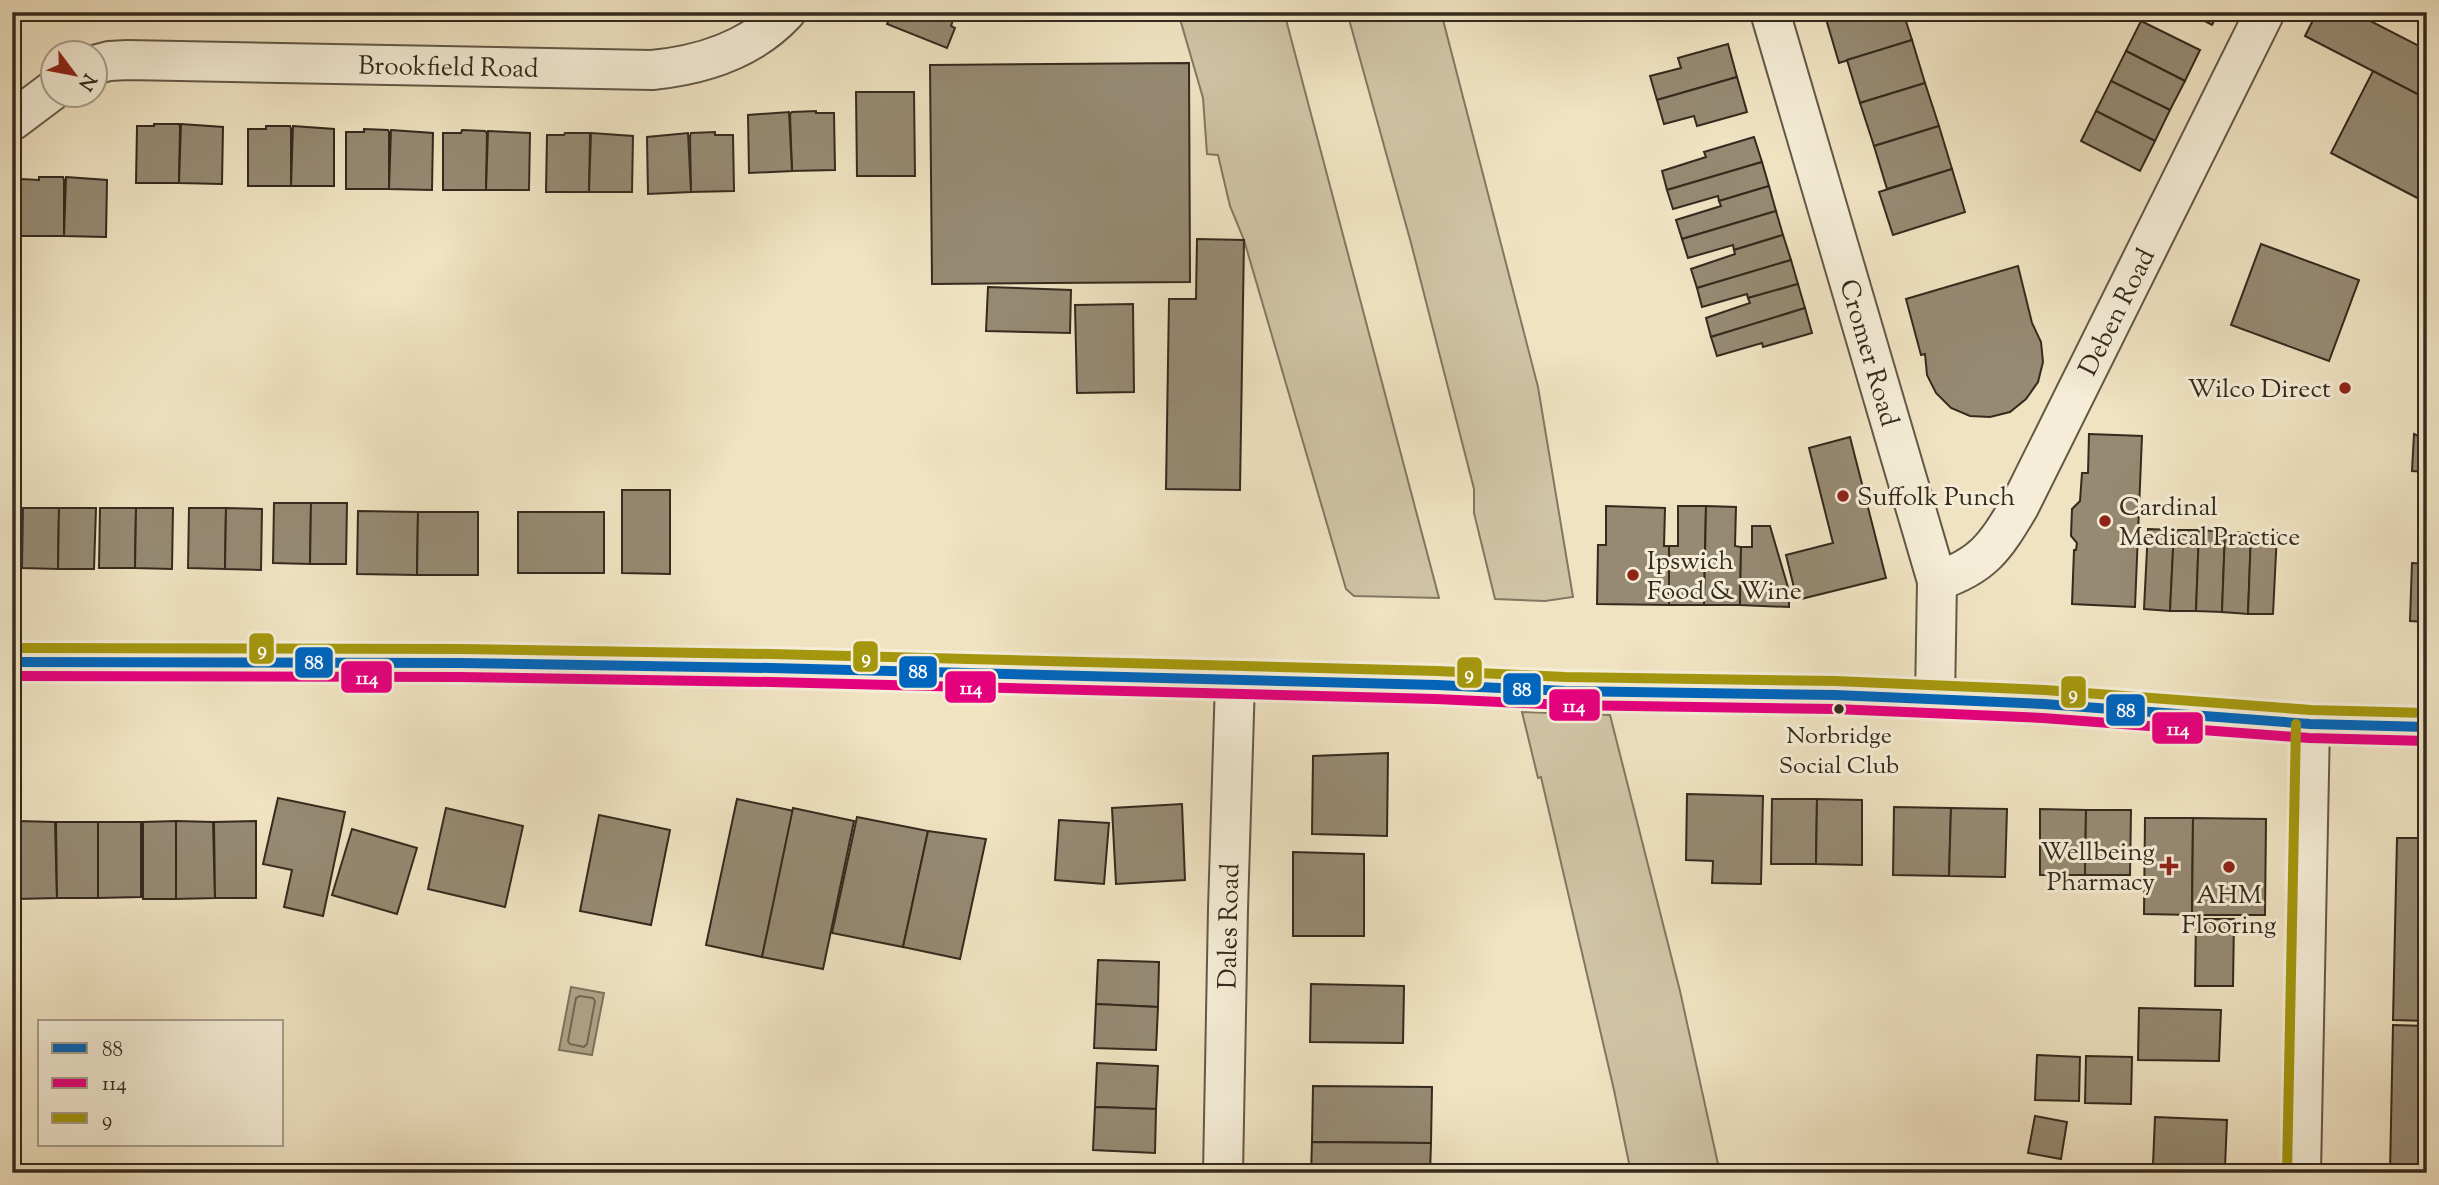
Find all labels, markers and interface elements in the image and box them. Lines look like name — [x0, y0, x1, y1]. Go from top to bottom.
north arrow — [38, 38, 108, 108]
street label: Brookfield Road — [358, 48, 539, 89]
text: N — [71, 68, 102, 95]
street label: Deben Road — [2071, 242, 2166, 383]
street label: Cromer Road — [1828, 275, 1907, 432]
place label: Wilco Direct — [2188, 372, 2331, 409]
marker: Wilco Direct — [2337, 380, 2353, 396]
place label: Suffolk Punch — [1857, 480, 2015, 517]
marker: Suffolk Punch — [1835, 488, 1851, 504]
place label: Cardinal Medical Practice — [2119, 490, 2300, 557]
marker: Cardinal Medical Practice — [2097, 513, 2113, 529]
place label: Ipswich Food & Wine — [1647, 544, 1802, 611]
marker: Ipswich Food & Wine — [1625, 567, 1641, 583]
line badge: 9 — [248, 632, 275, 665]
text: 9 — [257, 637, 267, 664]
line badge: 9 — [852, 640, 879, 673]
text: 9 — [861, 645, 871, 672]
line badge: 88 — [294, 646, 334, 679]
text: 88 — [304, 651, 324, 678]
line badge: 88 — [898, 655, 938, 689]
line badge: 9 — [1456, 656, 1483, 689]
line badge: 114 — [340, 660, 393, 694]
text: 88 — [908, 660, 928, 687]
text: 9 — [1464, 661, 1474, 688]
text: 114 — [356, 666, 379, 693]
line badge: 114 — [944, 670, 997, 704]
line badge: 88 — [1502, 672, 1542, 706]
line badge: 9 — [2060, 675, 2087, 709]
text: 114 — [960, 676, 983, 703]
text: 88 — [1512, 678, 1532, 705]
text: 9 — [2068, 681, 2078, 708]
line badge: 114 — [1548, 688, 1601, 722]
line badge: 88 — [2105, 693, 2146, 727]
text: 114 — [1563, 694, 1586, 721]
text: 88 — [2116, 699, 2136, 726]
marker: Norbridge Social Club — [1832, 702, 1846, 716]
line badge: 114 — [2151, 711, 2204, 745]
text: 114 — [2167, 717, 2190, 744]
place label: Norbridge Social Club — [1779, 720, 1899, 784]
place label: Wellbeing Pharmacy — [2040, 835, 2155, 902]
marker: Wellbeing Pharmacy — [2161, 858, 2177, 874]
marker: AHM Flooring — [2221, 859, 2237, 875]
street label: Dales Road — [1210, 862, 1250, 989]
place label: AHM Flooring — [2182, 878, 2276, 945]
legend — [38, 1020, 284, 1146]
text: 88 — [102, 1036, 123, 1066]
text: 114 — [102, 1070, 127, 1100]
text: 9 — [102, 1106, 112, 1136]

